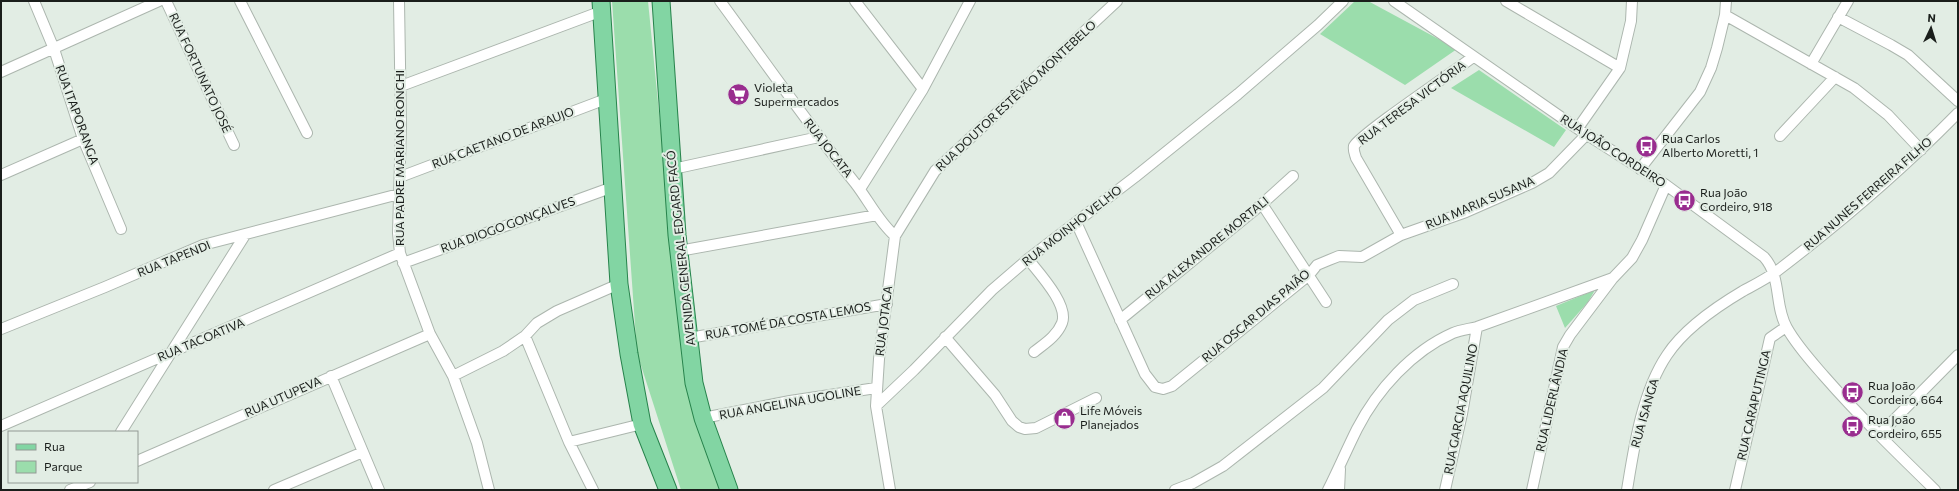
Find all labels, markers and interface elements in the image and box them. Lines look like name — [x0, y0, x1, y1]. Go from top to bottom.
north arrow — [1911, 8, 1951, 48]
street label: RUA FORTUNATO JOSÉ — [166, 10, 235, 135]
text: N — [1927, 11, 1936, 24]
street label: RUA DOUTOR ESTÊVÃO MONTEBELO — [932, 17, 1099, 173]
street label: RUA TERESA VICTÓRIA — [1355, 57, 1468, 147]
street label: RUA ITAPORANGA — [53, 63, 102, 166]
street label: RUA PADRE MARIANO RONCHI — [392, 70, 406, 246]
place label: Violeta Supermercados — [754, 80, 839, 108]
supermarket icon: Violeta Supermercados — [726, 82, 752, 108]
street label: RUA CAETANO DE ARAUJO — [430, 103, 576, 172]
street label: RUA JOÃO CORDEIRO — [1558, 111, 1669, 190]
street label: RUA JOCATA — [801, 115, 856, 180]
place label: Rua Carlos Alberto Moretti, 1 — [1662, 131, 1758, 159]
bus stop icon: Rua Carlos Alberto Moretti, 1 — [1634, 133, 1660, 159]
street label: RUA NUNES FERREIRA FILHO — [1800, 134, 1934, 253]
street label: AVENIDA GENERAL EDGARD FACÓ — [663, 150, 697, 346]
street label: RUA MARIA SUSANA — [1423, 173, 1536, 231]
street label: RUA MOINHO VELHO — [1019, 182, 1124, 268]
place label: Rua João Cordeiro, 918 — [1700, 185, 1773, 213]
bus stop icon: Rua João Cordeiro, 918 — [1671, 187, 1697, 213]
street label: RUA DIOGO GONÇALVES — [438, 193, 577, 255]
street label: RUA ALEXANDRE MORTALI — [1142, 193, 1271, 301]
street label: RUA TAPENDI — [135, 237, 212, 279]
street label: RUA OSCAR DIAS PAIÃO — [1199, 266, 1312, 364]
street label: RUA JOTACA — [872, 285, 895, 357]
street label: RUA TOMÉ DA COSTA LEMOS — [704, 299, 872, 341]
street label: RUA TACOATIVA — [155, 314, 246, 364]
street label: RUA GARCIA AQUILINO — [1440, 342, 1480, 475]
street label: RUA LIDERLÂNDIA — [1532, 347, 1570, 453]
street label: RUA CARAPUTINGA — [1733, 348, 1773, 461]
street label: RUA UTUPEVA — [242, 373, 323, 419]
street label: RUA ISANGA — [1627, 376, 1661, 449]
place label: Rua João Cordeiro, 664 — [1868, 378, 1943, 406]
bus stop icon: Rua João Cordeiro, 664 — [1840, 380, 1866, 406]
street label: RUA ANGELINA UGOLINE — [718, 383, 862, 421]
place label: Life Móveis Planejados — [1080, 403, 1142, 431]
shop icon: Life Móveis Planejados — [1052, 405, 1078, 431]
place label: Rua João Cordeiro, 655 — [1868, 412, 1942, 440]
bus stop icon: Rua João Cordeiro, 655 — [1840, 414, 1866, 440]
legend — [8, 431, 138, 483]
text: Rua — [44, 439, 65, 453]
text: Parque — [44, 459, 82, 473]

